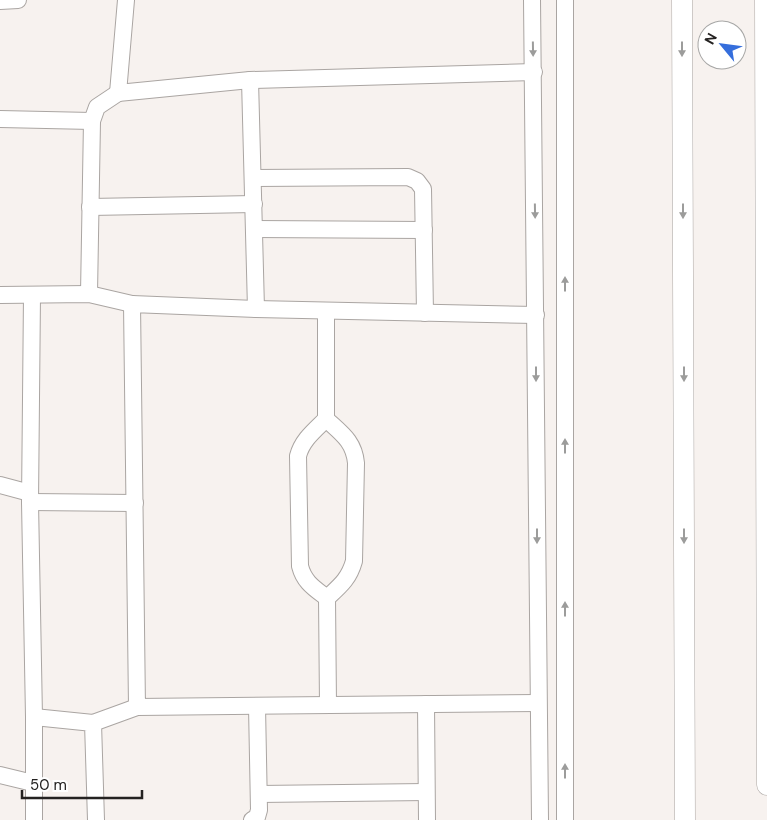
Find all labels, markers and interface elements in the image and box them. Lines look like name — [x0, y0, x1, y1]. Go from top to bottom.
north arrow — [697, 20, 747, 70]
text: N — [700, 30, 721, 48]
one-way arrow — [529, 41, 537, 57]
one-way arrow — [678, 41, 686, 57]
one-way arrow — [531, 203, 539, 219]
one-way arrow — [679, 203, 687, 219]
one-way arrow — [561, 276, 569, 292]
one-way arrow — [532, 366, 540, 382]
one-way arrow — [680, 366, 688, 382]
one-way arrow — [561, 438, 569, 454]
one-way arrow — [533, 528, 541, 544]
one-way arrow — [680, 528, 688, 544]
one-way arrow — [561, 601, 569, 617]
one-way arrow — [561, 763, 569, 779]
scale bar — [22, 768, 142, 800]
text: 50 m — [30, 775, 67, 795]

